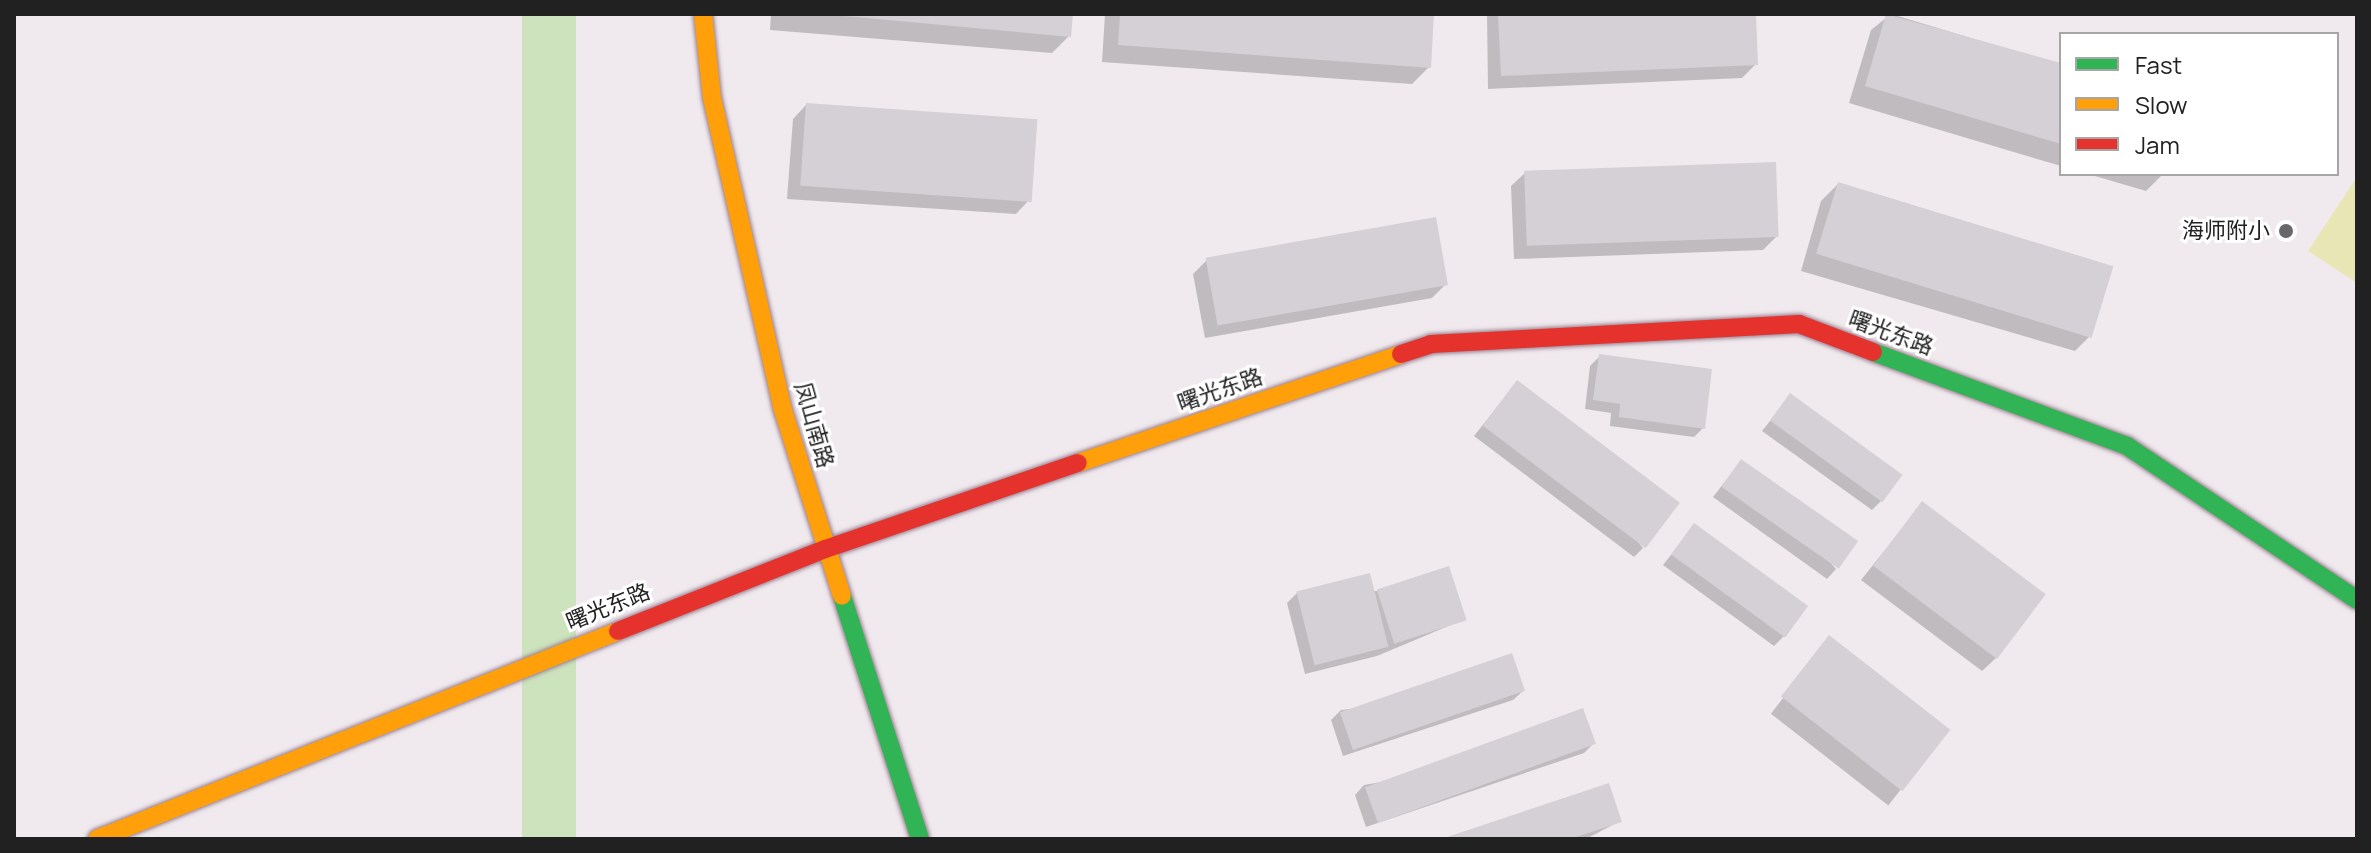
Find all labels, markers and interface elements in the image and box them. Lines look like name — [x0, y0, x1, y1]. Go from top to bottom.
legend — [2059, 32, 2339, 176]
text: Fast — [2135, 48, 2182, 81]
text: Slow — [2135, 88, 2188, 121]
text: Jam — [2135, 128, 2180, 161]
place label: 海师附小 — [2182, 218, 2270, 244]
marker: 海师附小 — [2277, 222, 2295, 240]
street label: 曙光东路 — [1845, 306, 1937, 360]
street label: 曙光东路 — [1174, 363, 1266, 417]
street label: 凤山南路 — [789, 379, 839, 471]
street label: 曙光东路 — [562, 578, 654, 636]

